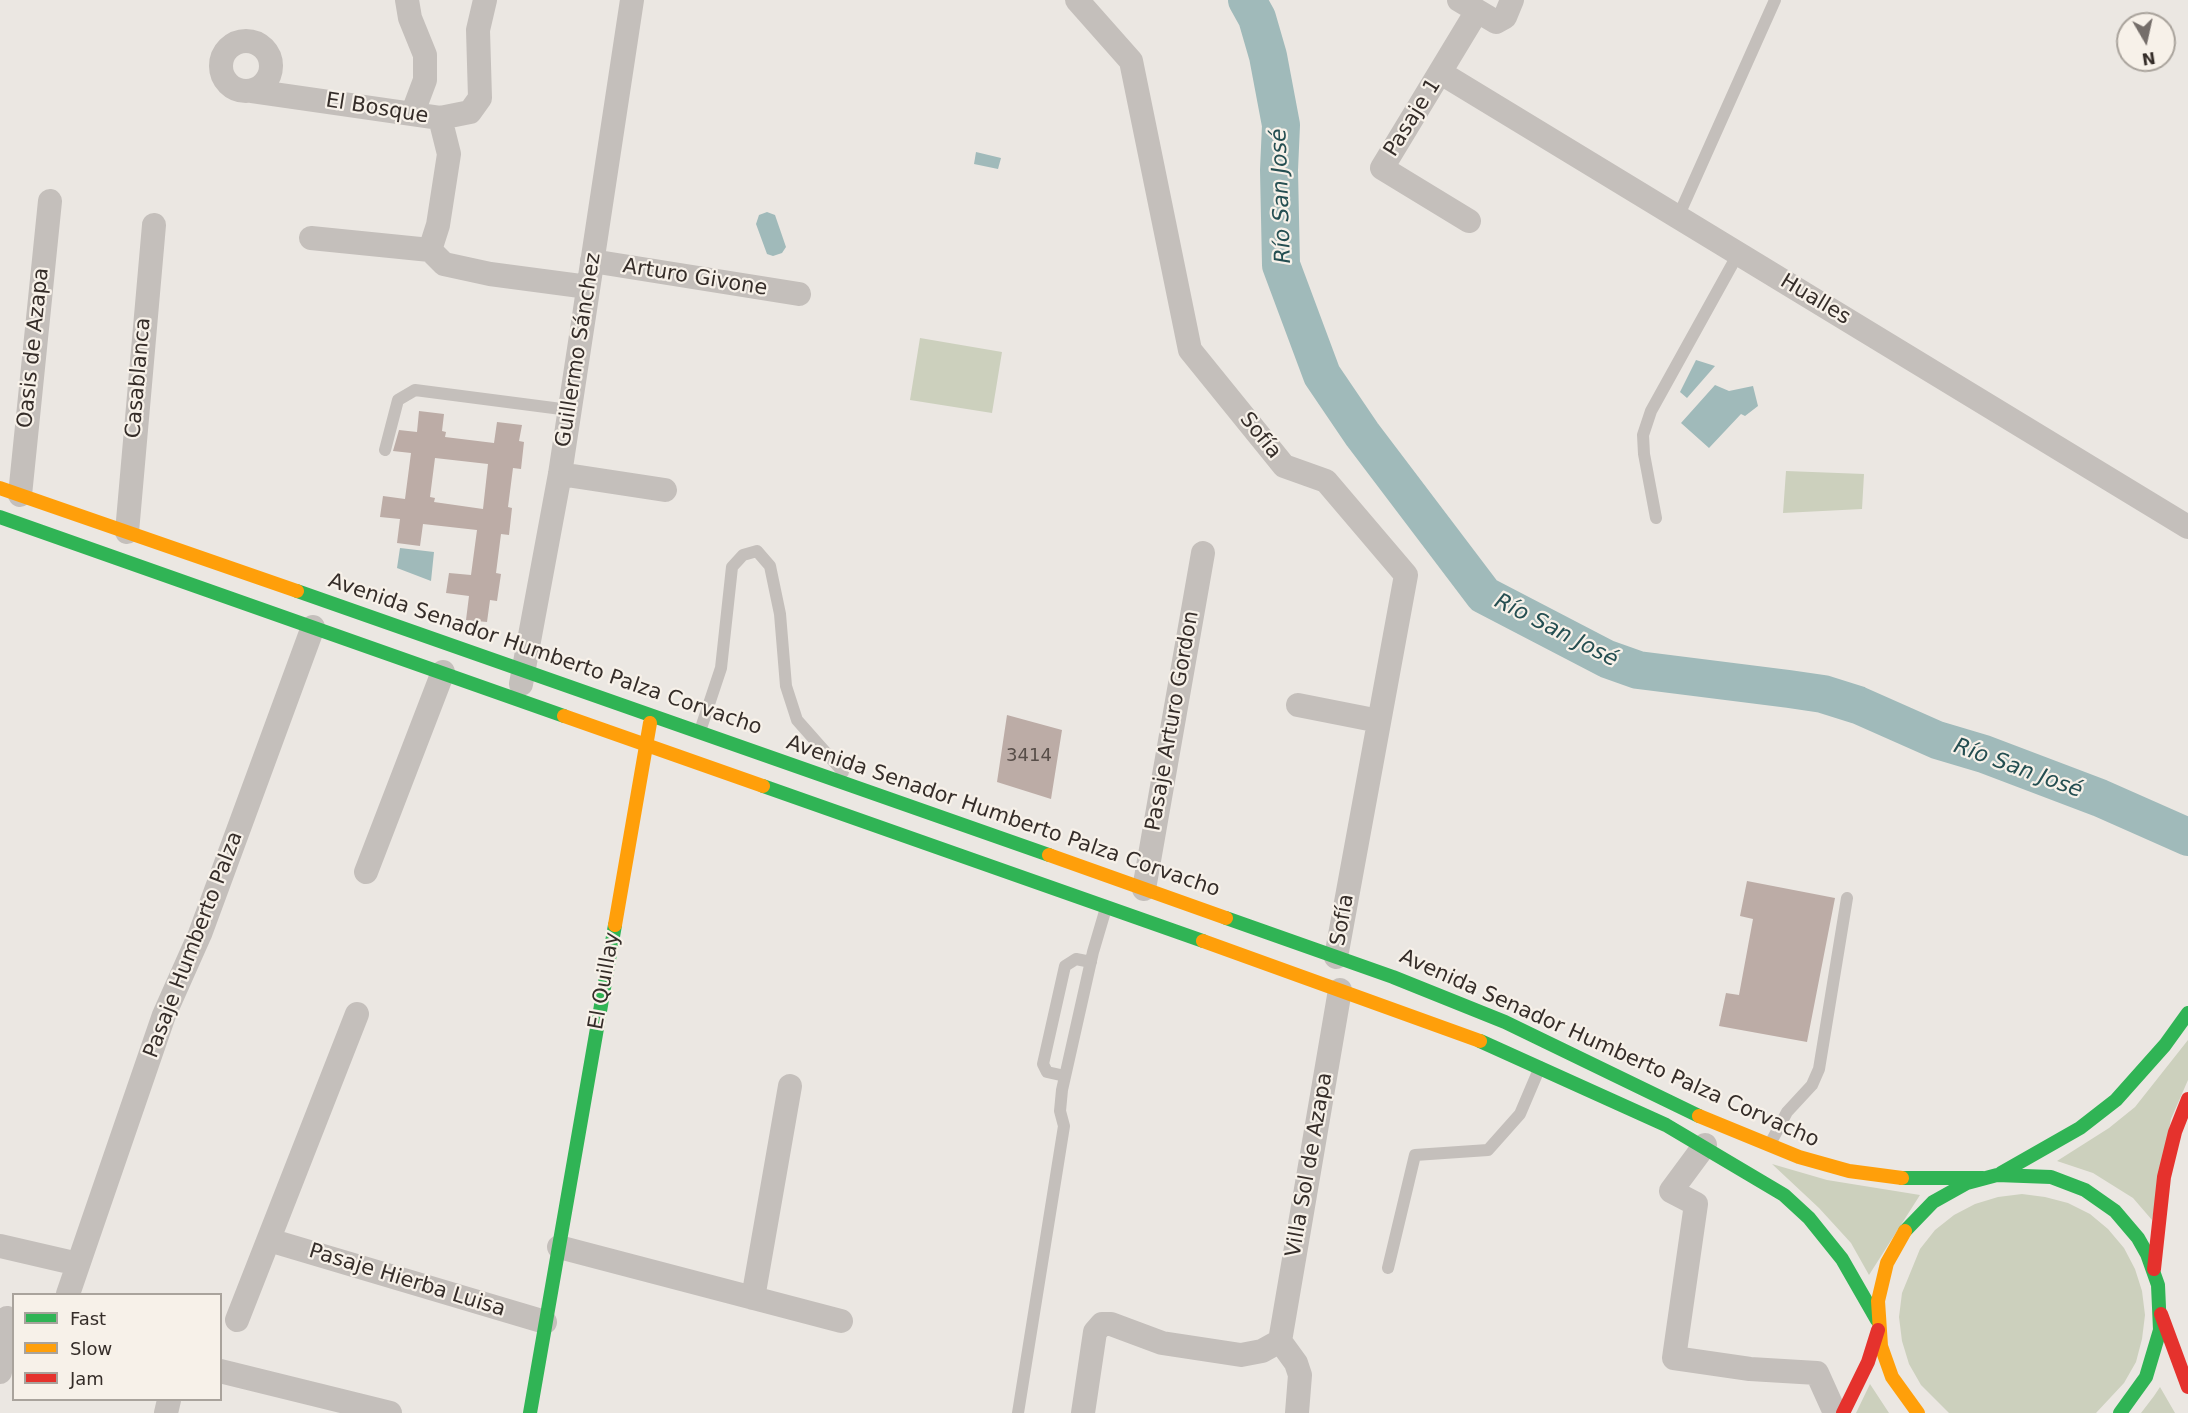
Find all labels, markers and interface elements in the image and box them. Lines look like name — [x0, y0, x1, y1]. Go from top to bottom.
north arrow — [2116, 12, 2176, 72]
text: N — [2140, 48, 2157, 69]
street label: Pasaje 1 — [1379, 74, 1447, 162]
street label: El Bosque — [324, 88, 430, 130]
water label: Río San José — [1266, 128, 1298, 264]
street label: Guillermo Sánchez — [551, 251, 607, 449]
street label: Arturo Givone — [621, 254, 769, 302]
street label: Oasis de Azapa — [13, 267, 55, 429]
street label: Hualles — [1775, 269, 1855, 331]
street label: Casablanca — [121, 317, 157, 439]
street label: Sofía — [1234, 408, 1286, 464]
street label: Avenida Senador Humberto Palza Corvacho — [325, 569, 765, 741]
water label: Río San José — [1490, 589, 1622, 673]
street label: Pasaje Arturo Gordon — [1141, 609, 1205, 833]
street label: Avenida Senador Humberto Palza Corvacho — [783, 731, 1223, 903]
water label: Río San José — [1950, 733, 2086, 805]
house number: 3414 — [1006, 745, 1052, 767]
street label: Pasaje Humberto Palza — [139, 828, 249, 1062]
street label: Sofía — [1326, 892, 1360, 948]
street label: El Quillay — [584, 930, 626, 1032]
street label: Avenida Senador Humberto Palza Corvacho — [1395, 945, 1823, 1153]
street label: Villa Sol de Azapa — [1281, 1071, 1339, 1259]
street label: Pasaje Hierba Luisa — [306, 1239, 508, 1323]
legend — [12, 1293, 222, 1401]
text: Fast — [70, 1308, 106, 1329]
text: Slow — [70, 1338, 112, 1359]
text: Jam — [70, 1368, 104, 1389]

